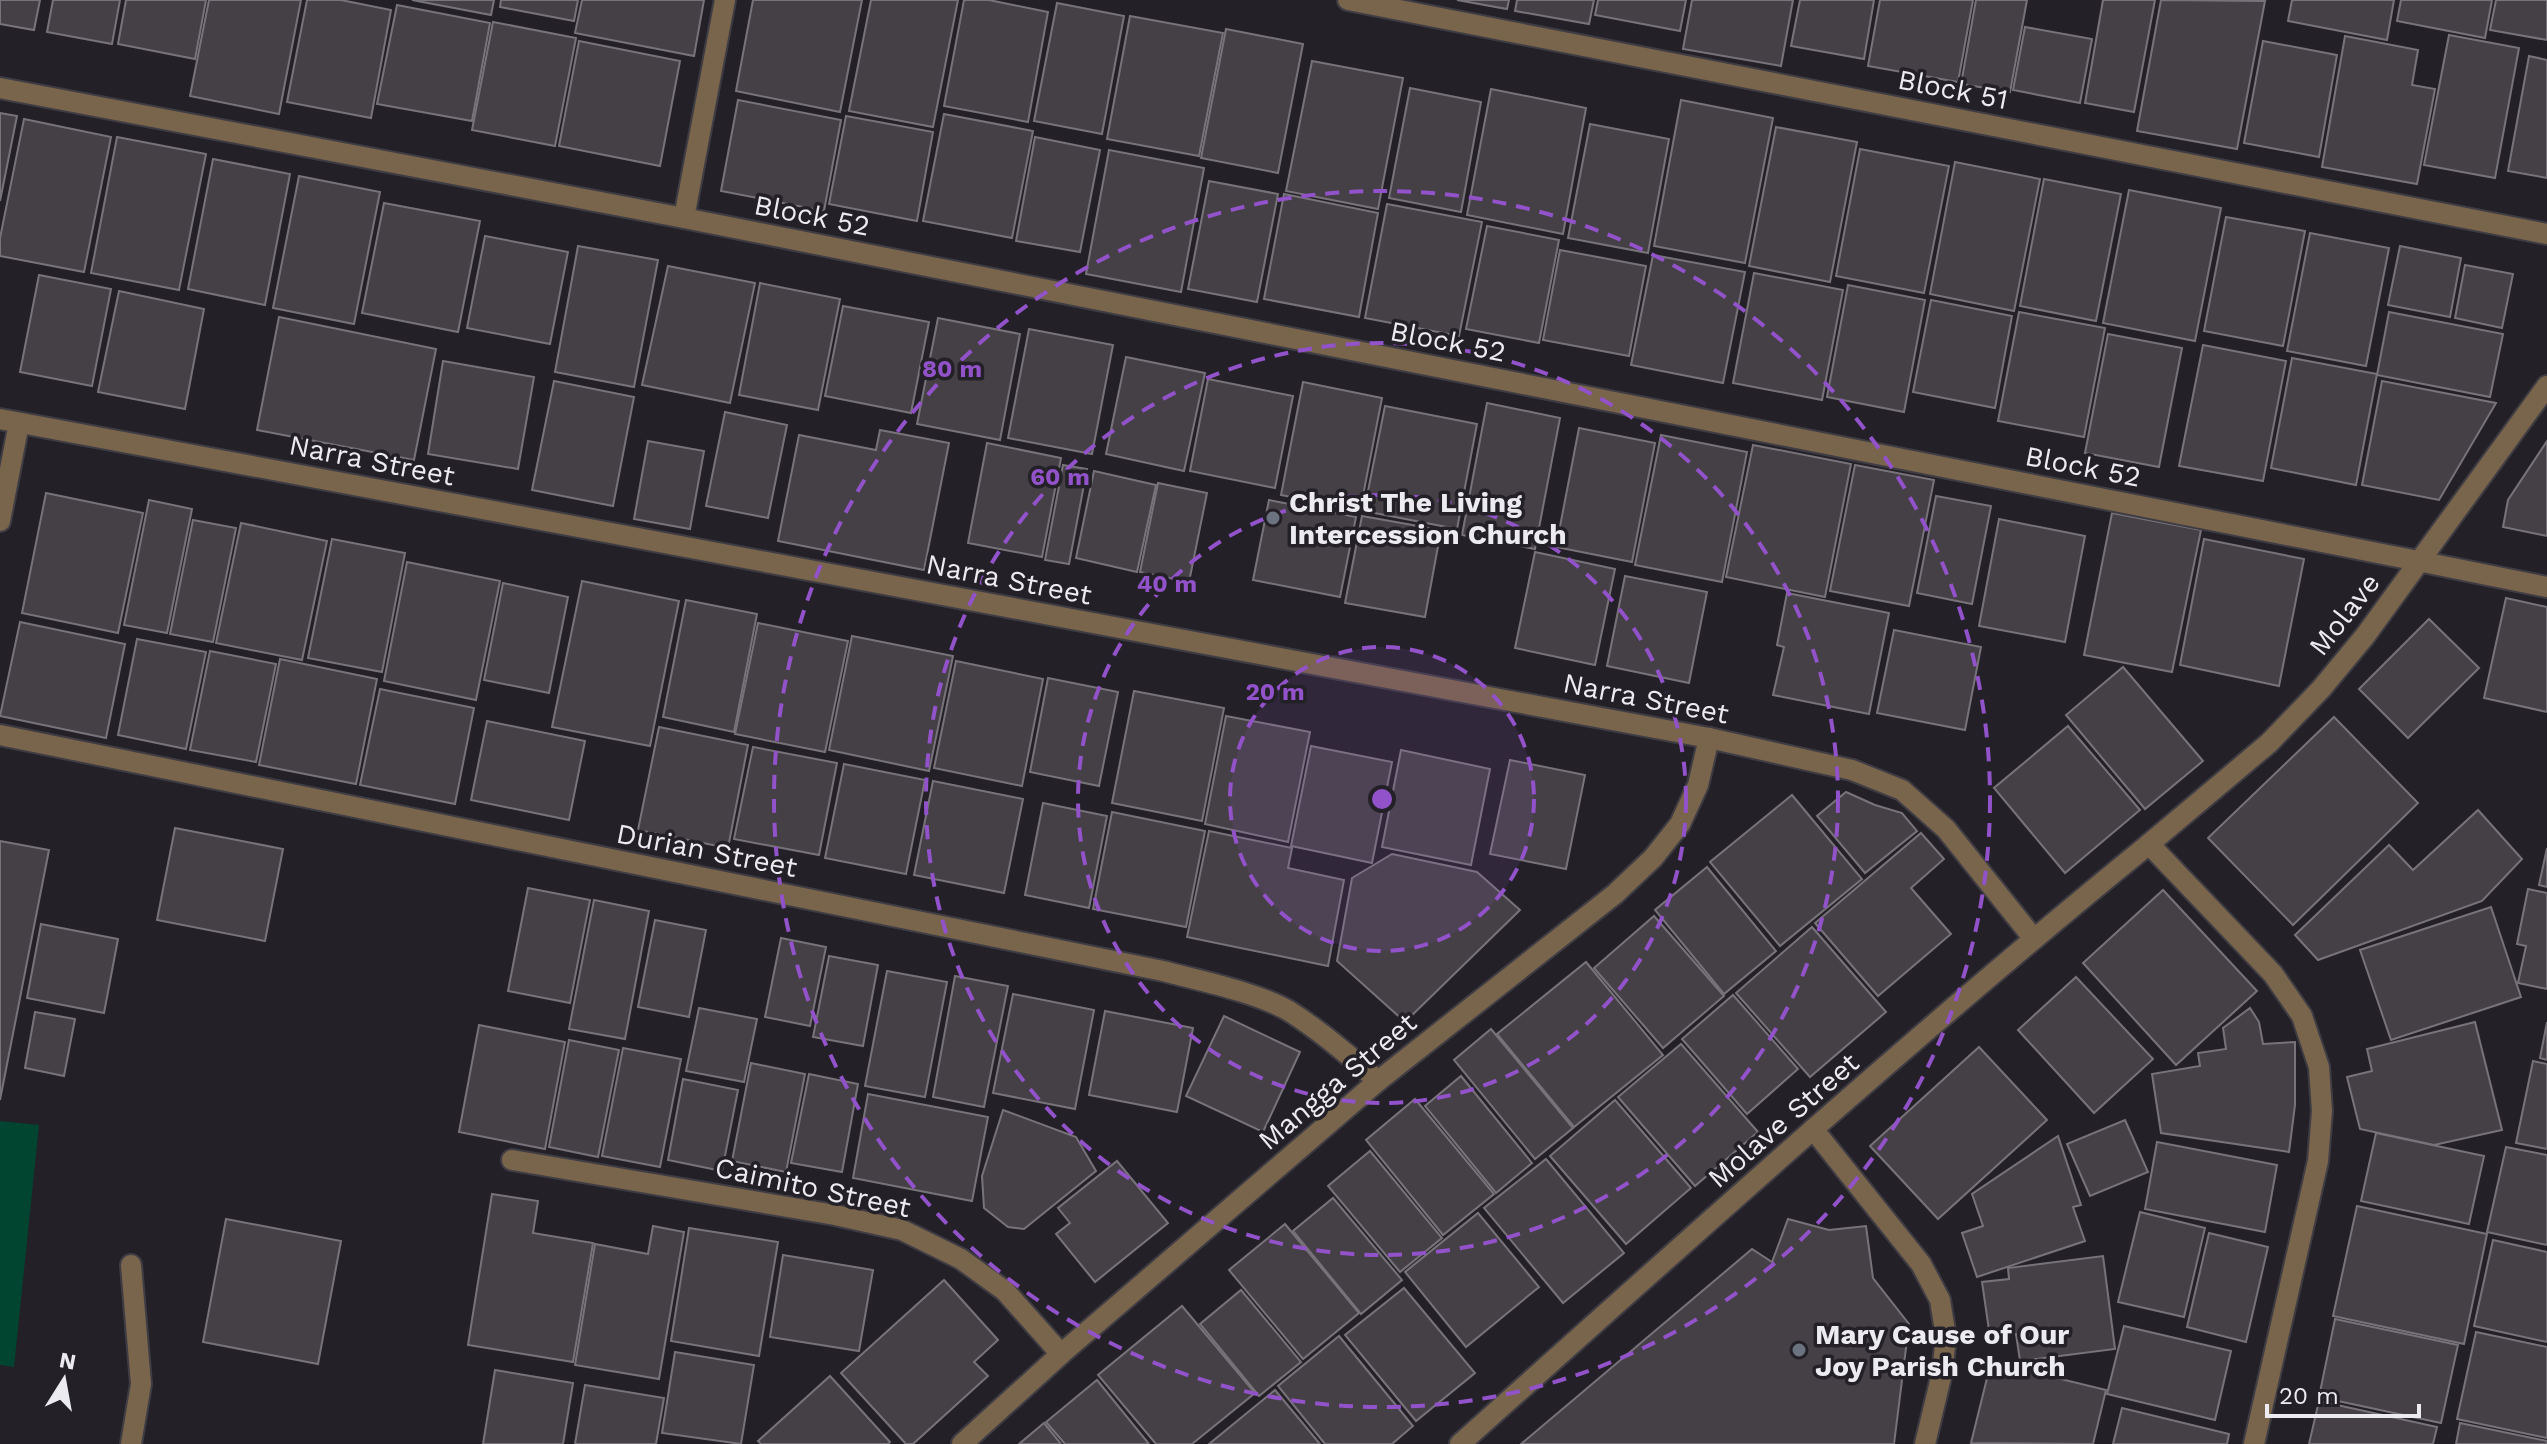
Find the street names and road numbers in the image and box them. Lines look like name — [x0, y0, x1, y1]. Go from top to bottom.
street label: Block 51 — [1895, 63, 2011, 116]
street label: Block 52 — [751, 188, 872, 243]
street label: Block 52 — [1387, 314, 1508, 369]
street label: Narra Street — [286, 428, 458, 493]
street label: Block 52 — [2022, 439, 2143, 494]
street label: Narra Street — [923, 547, 1095, 612]
street label: Molave — [2302, 567, 2387, 662]
street label: Narra Street — [1560, 666, 1732, 731]
street label: Durian Street — [614, 817, 800, 884]
street label: Mangga Street — [1252, 1006, 1423, 1157]
street label: Molave Street — [1701, 1046, 1866, 1195]
street label: Caimito Street — [712, 1151, 914, 1224]

